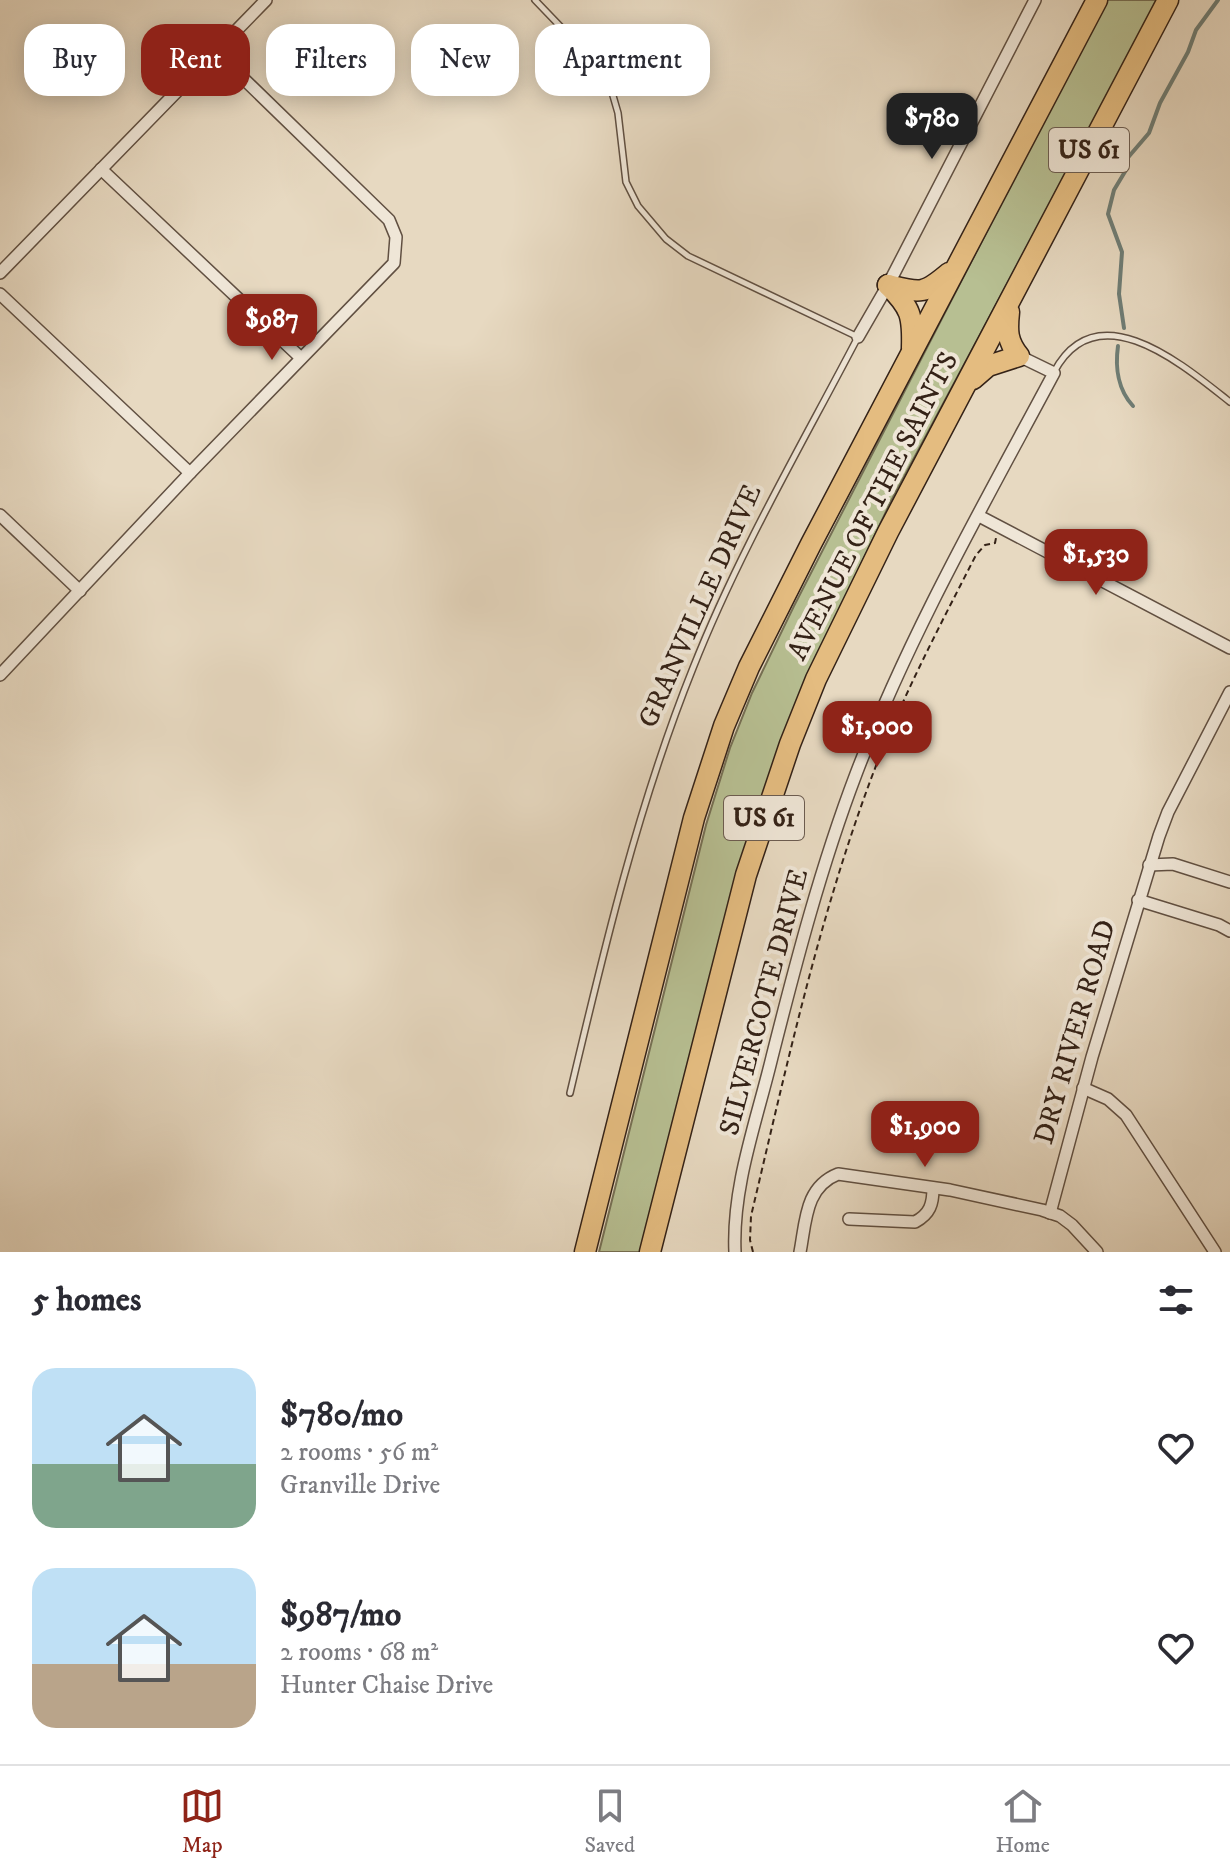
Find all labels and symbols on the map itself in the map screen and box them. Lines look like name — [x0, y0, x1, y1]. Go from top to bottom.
pin: $780 — [885, 93, 979, 161]
road number: US 61 — [1049, 128, 1129, 172]
pin: $987 — [225, 294, 319, 362]
street label: AVENUE OF THE SAINTS — [780, 346, 966, 666]
street label: GRANVILLE DRIVE — [631, 479, 769, 733]
pin: $1,530 — [1031, 529, 1161, 597]
pin: $1,000 — [812, 701, 942, 769]
road number: US 61 — [724, 796, 804, 840]
street label: SILVERCOTE DRIVE — [712, 865, 816, 1139]
street label: DRY RIVER ROAD — [1026, 916, 1124, 1148]
pin: $1,900 — [860, 1101, 990, 1169]

